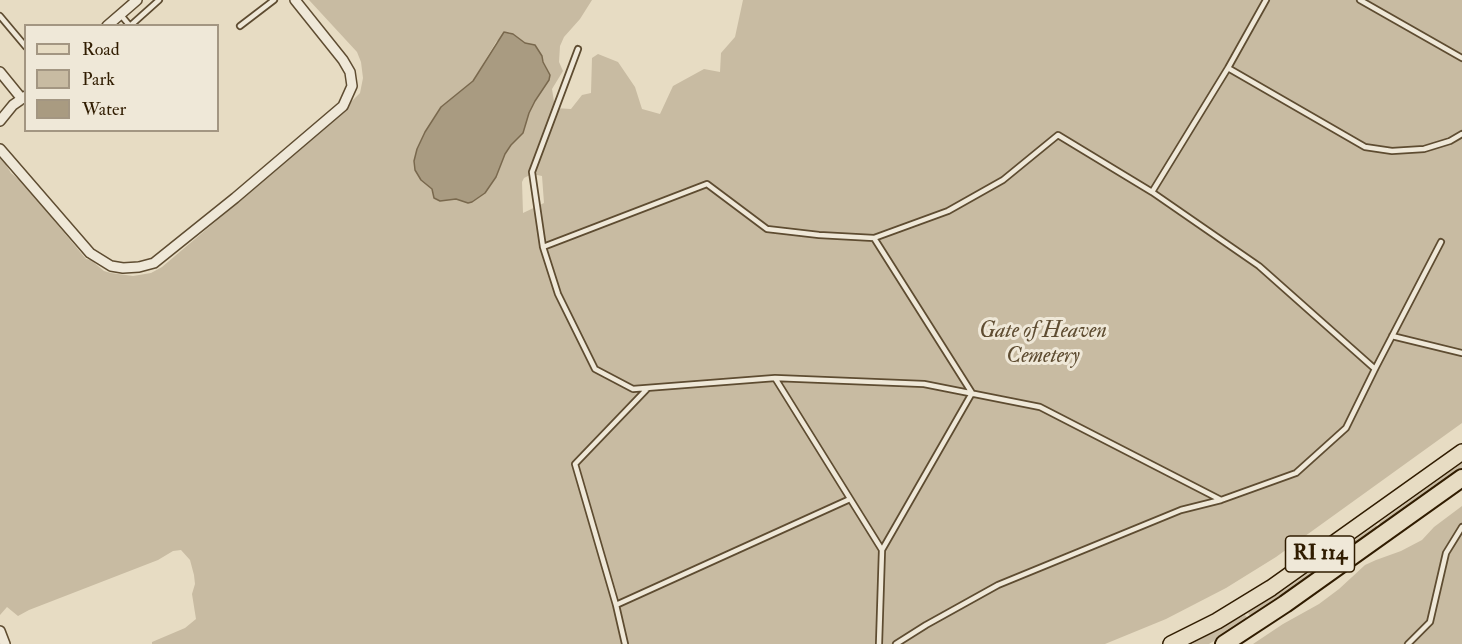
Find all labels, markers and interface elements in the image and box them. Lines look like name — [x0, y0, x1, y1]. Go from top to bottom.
legend — [24, 24, 219, 132]
text: Road — [82, 38, 120, 61]
text: Park — [82, 68, 115, 91]
text: Water — [82, 98, 126, 121]
park label: Gate of Heaven Cemetery — [979, 319, 1107, 370]
road number: RI 114 — [1286, 536, 1354, 572]

